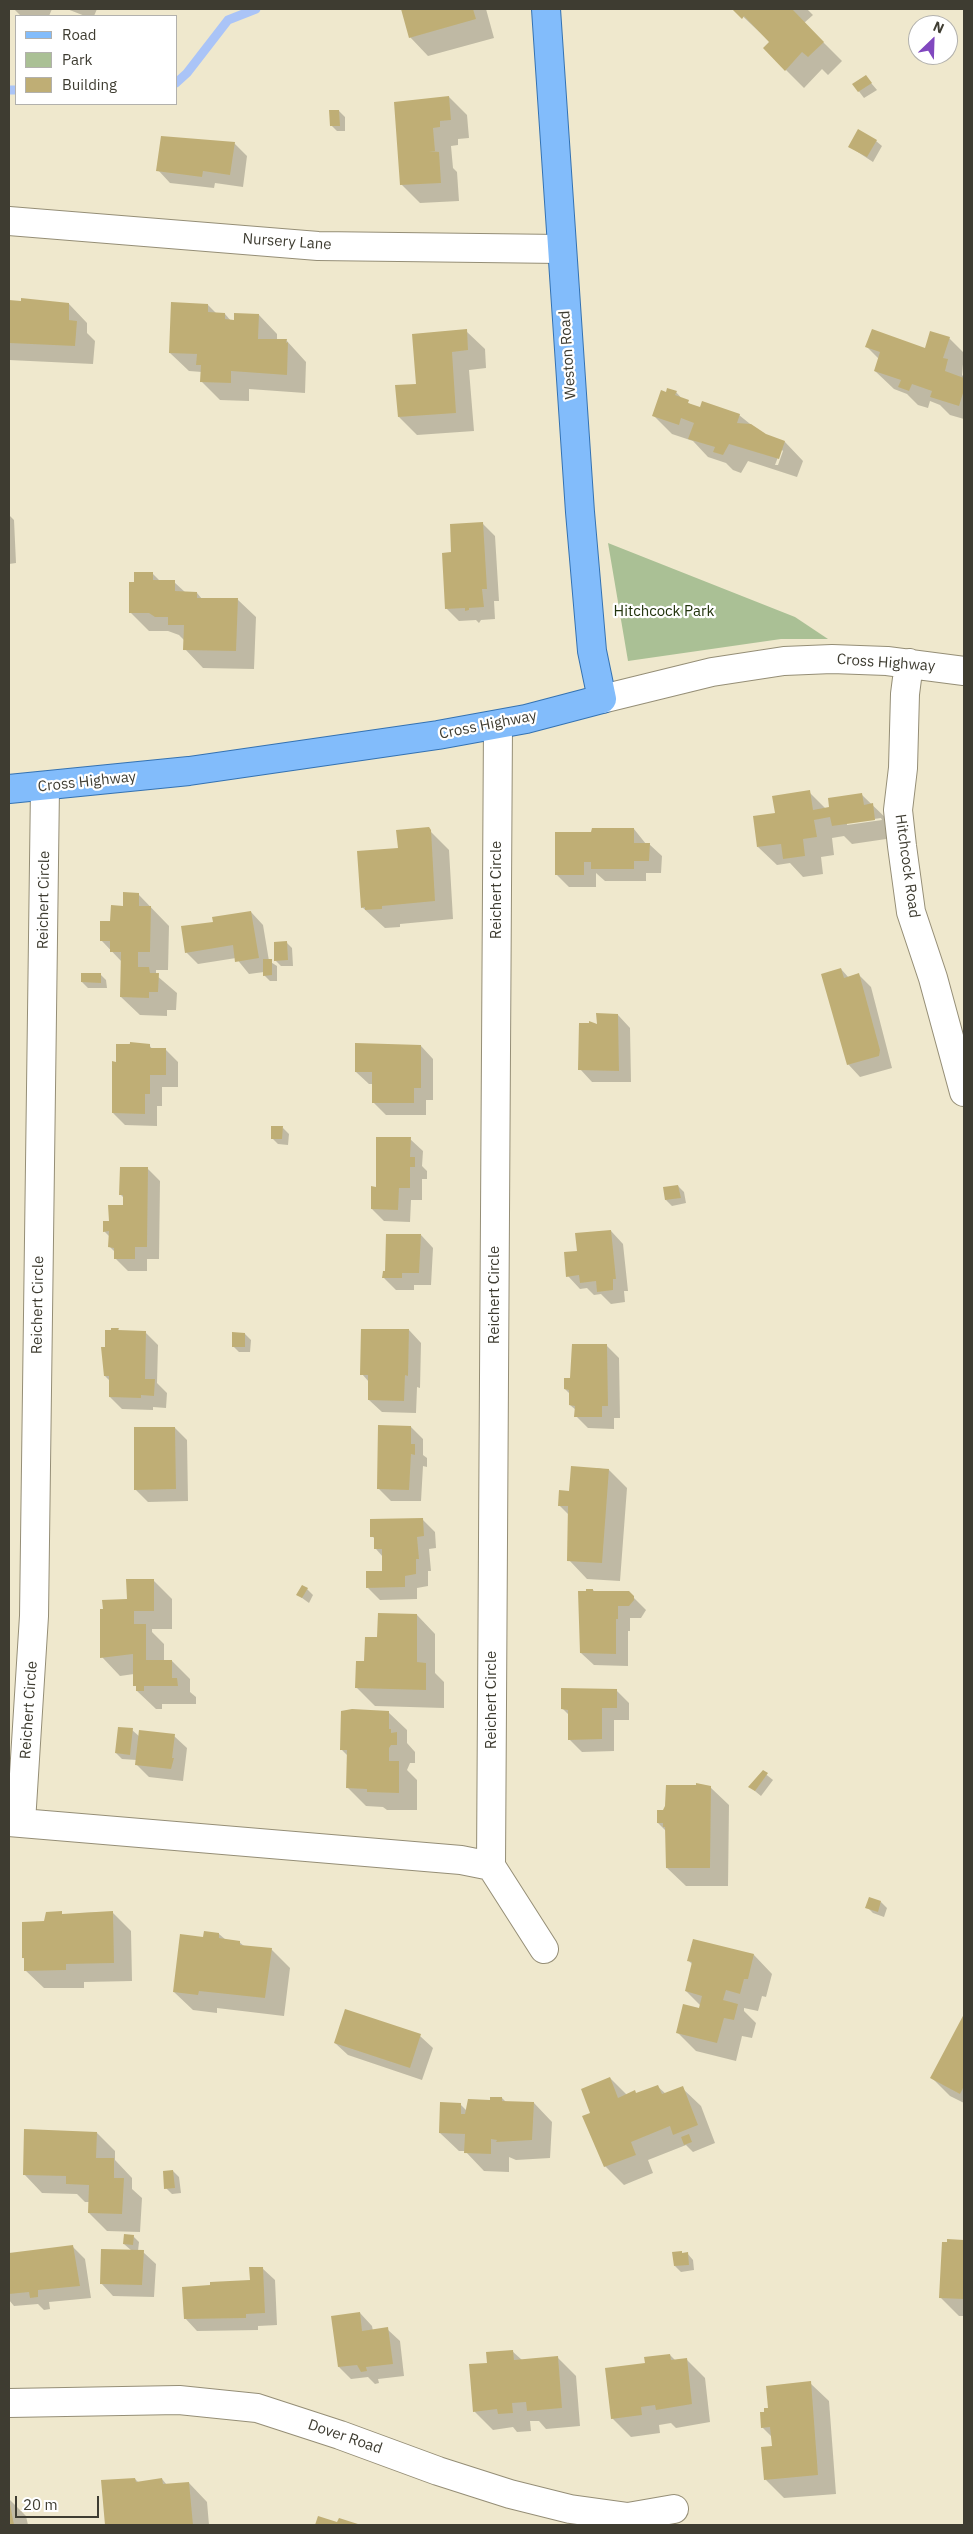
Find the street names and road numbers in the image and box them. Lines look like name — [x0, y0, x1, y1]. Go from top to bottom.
street label: Nursery Lane — [242, 230, 332, 254]
street label: Weston Road — [556, 310, 580, 400]
street label: Cross Highway — [836, 651, 936, 675]
street label: Cross Highway — [438, 707, 538, 743]
street label: Cross Highway — [37, 768, 137, 796]
street label: Hitchcock Road — [891, 813, 923, 919]
street label: Reichert Circle — [488, 841, 506, 939]
street label: Reichert Circle — [34, 851, 54, 949]
street label: Reichert Circle — [486, 1246, 504, 1344]
street label: Reichert Circle — [28, 1256, 48, 1354]
street label: Reichert Circle — [483, 1651, 501, 1749]
street label: Reichert Circle — [17, 1660, 41, 1760]
street label: Dover Road — [305, 2416, 385, 2458]

